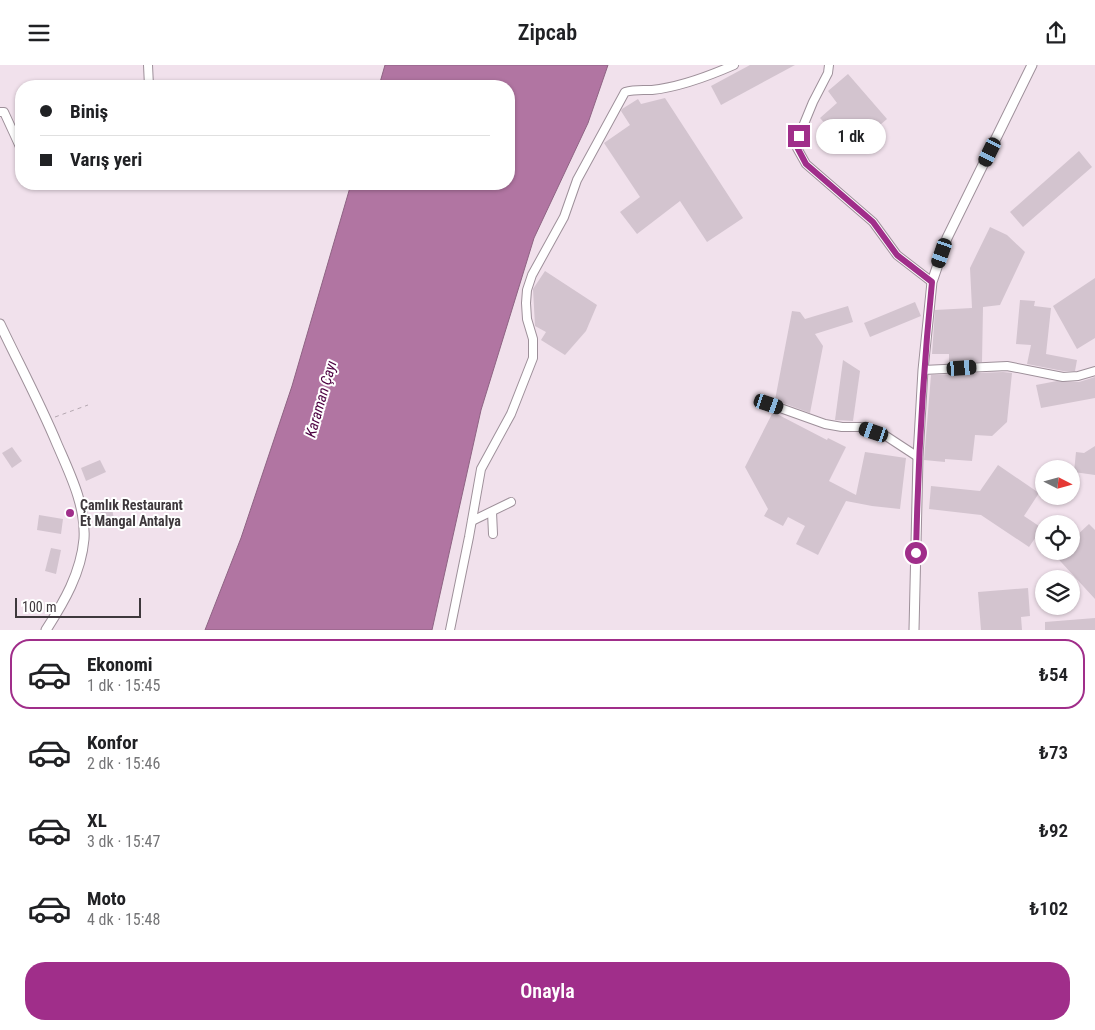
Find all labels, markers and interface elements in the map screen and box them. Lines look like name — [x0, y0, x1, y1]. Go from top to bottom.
icon: menu — [25, 19, 53, 47]
icon: share — [1042, 19, 1070, 47]
text: Zipcab — [518, 20, 577, 45]
text: Biniş — [70, 100, 108, 123]
callout: 1 dk — [816, 119, 886, 153]
route end — [788, 125, 810, 147]
text: 1 dk — [837, 127, 865, 146]
car — [976, 135, 1003, 169]
text: Varış yeri — [70, 148, 142, 171]
car — [930, 236, 953, 270]
water label: Karaman Çayı — [301, 359, 341, 439]
car — [946, 359, 977, 377]
car — [752, 392, 785, 416]
car — [857, 420, 890, 444]
north arrow — [1035, 460, 1080, 505]
map controls — [1035, 460, 1080, 615]
place label: Çamlık Restaurant Et Mangal Antalya — [80, 497, 183, 529]
marker: Çamlık Restaurant Et Mangal Antalya — [64, 507, 76, 519]
button: locate — [1035, 515, 1080, 560]
route start — [905, 542, 927, 564]
button: layers — [1035, 570, 1080, 615]
scale bar — [15, 595, 141, 618]
text: 100 m — [22, 599, 57, 615]
icon: car — [27, 652, 72, 697]
text: Ekonomi — [87, 653, 153, 676]
text: ₺54 — [1039, 663, 1068, 686]
text: 1 dk · 15:45 — [87, 676, 160, 695]
icon: car — [27, 730, 72, 775]
text: Konfor — [87, 731, 138, 754]
text: ₺73 — [1039, 741, 1068, 764]
text: 2 dk · 15:46 — [87, 754, 160, 773]
icon: car — [27, 808, 72, 853]
text: XL — [87, 809, 107, 832]
text: ₺92 — [1039, 819, 1068, 842]
text: 3 dk · 15:47 — [87, 832, 160, 851]
icon: car — [27, 886, 72, 931]
text: Moto — [87, 887, 126, 910]
text: ₺102 — [1029, 897, 1068, 920]
text: 4 dk · 15:48 — [87, 910, 160, 929]
button: Onayla — [25, 962, 1070, 1020]

